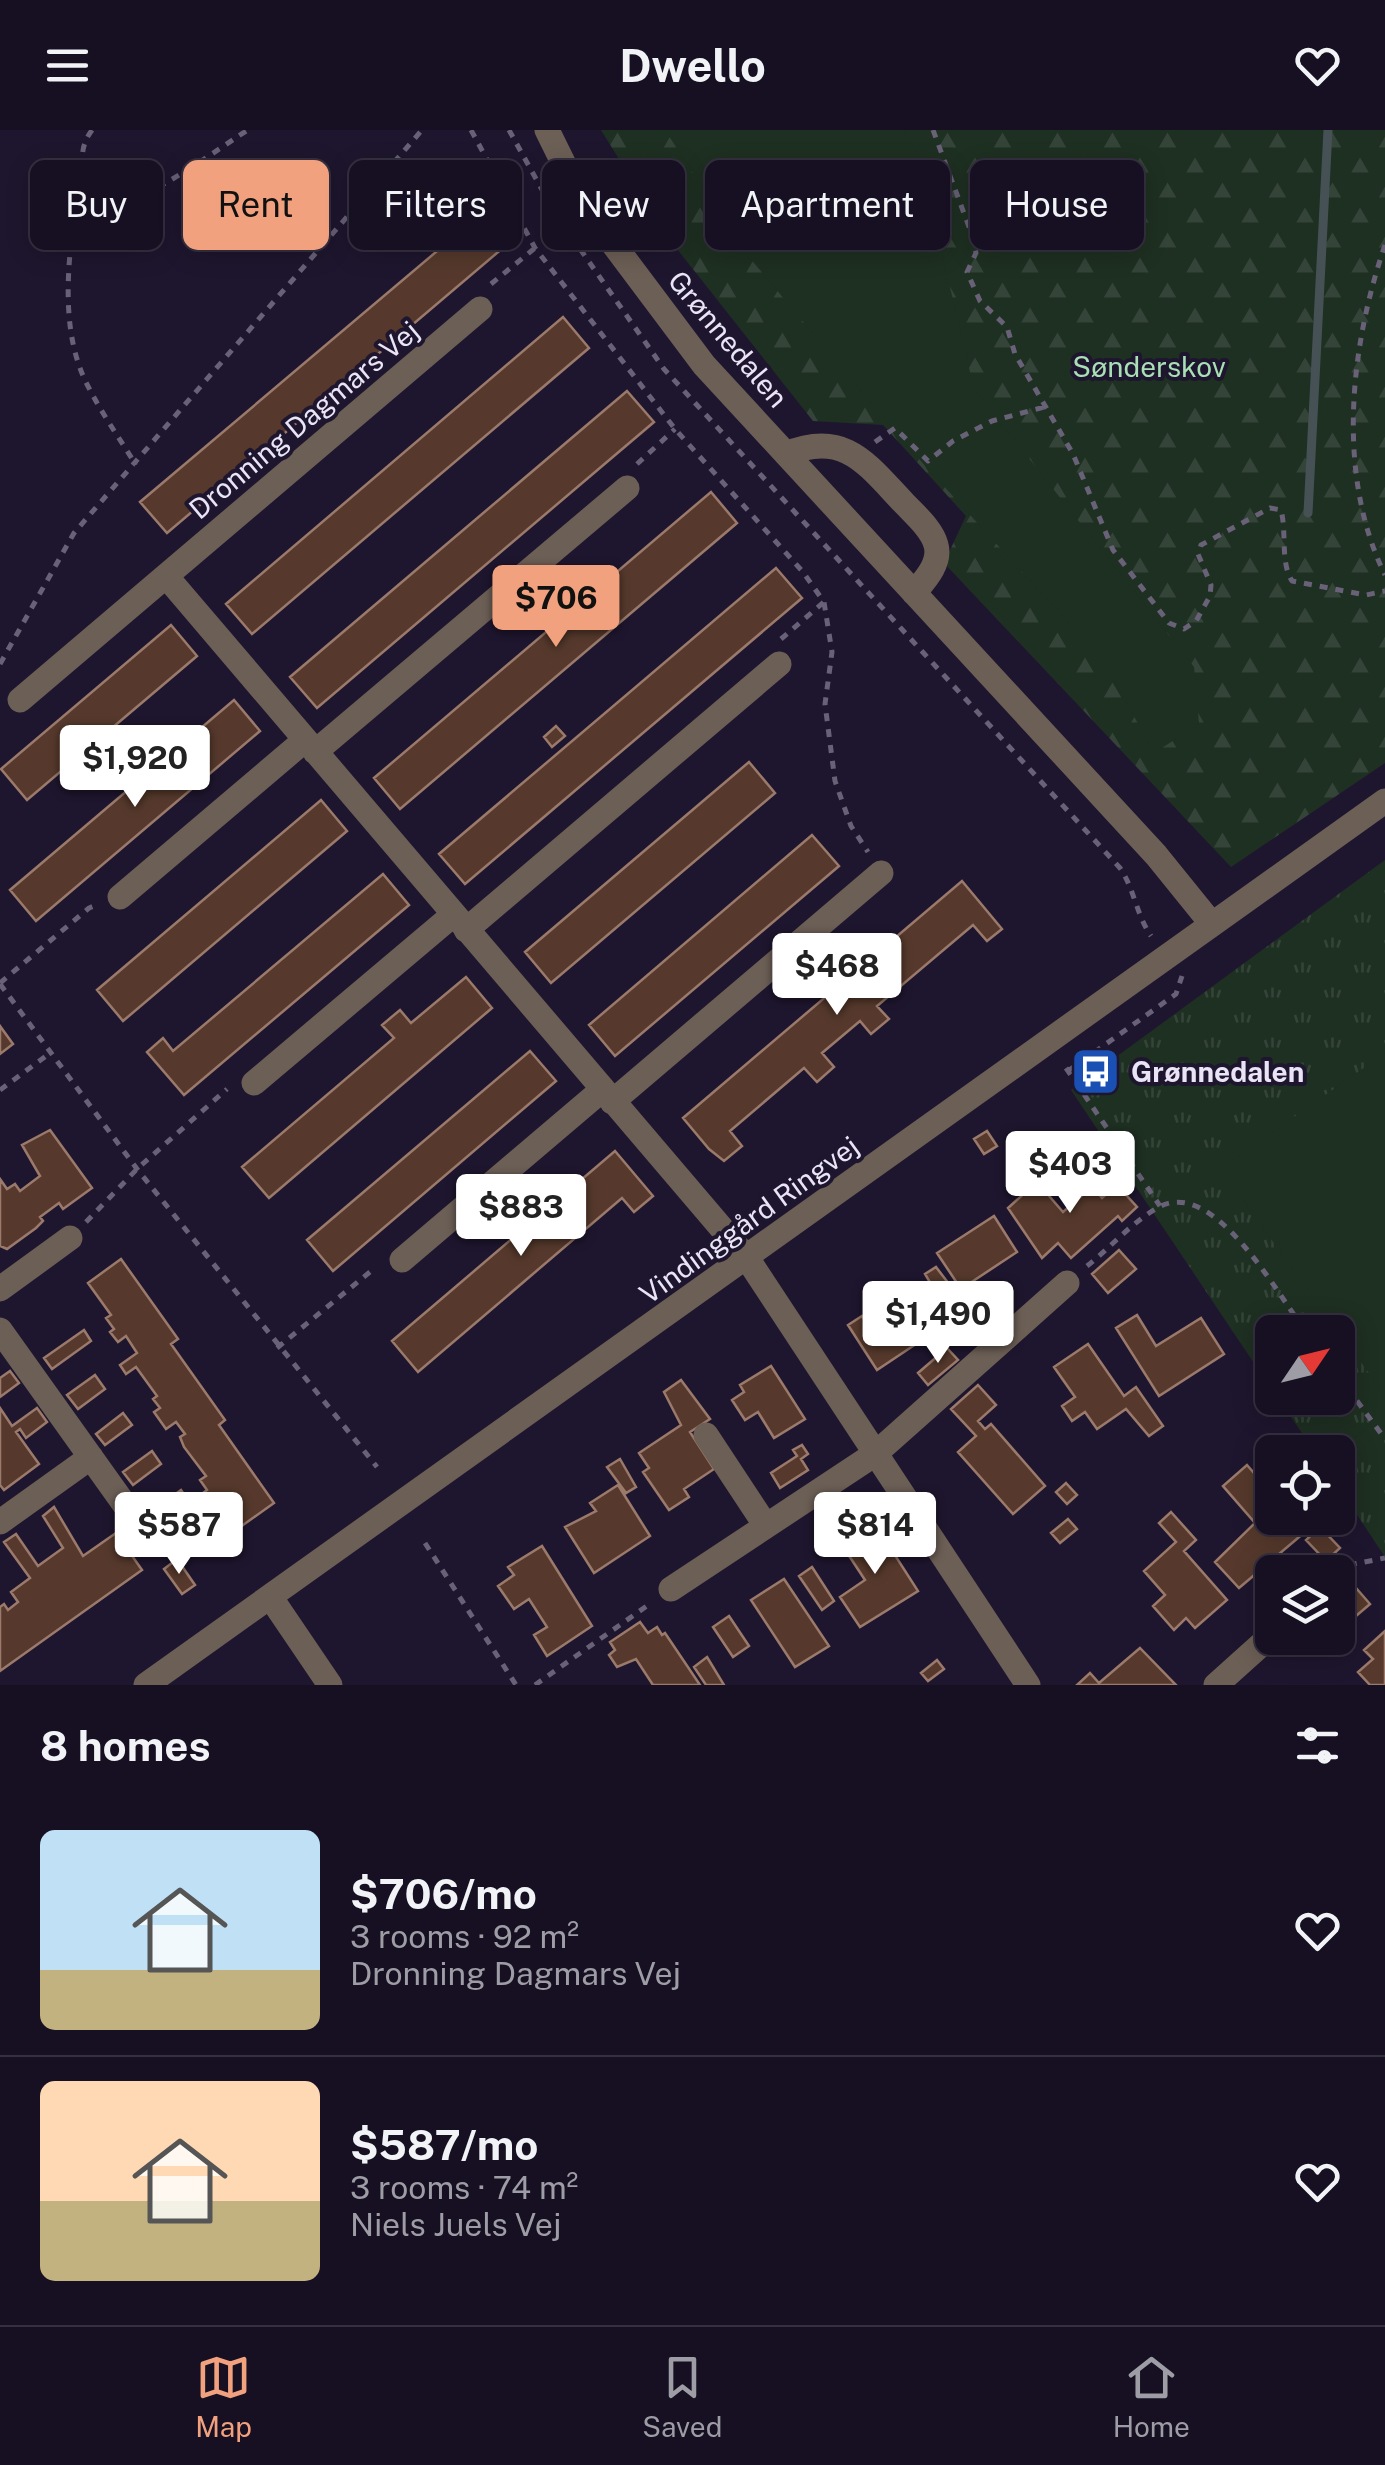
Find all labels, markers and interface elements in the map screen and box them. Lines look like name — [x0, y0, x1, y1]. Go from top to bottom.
icon: menu — [40, 38, 95, 93]
icon: heart — [1290, 38, 1345, 93]
text: Dwello — [619, 39, 766, 92]
chip: Buy — [30, 160, 163, 250]
chip: Rent — [183, 160, 329, 250]
chip: Filters — [349, 160, 522, 250]
chip: New — [542, 160, 685, 250]
chip: Apartment — [705, 160, 950, 250]
chip: House — [970, 160, 1144, 250]
street label: Grønnedalen — [662, 264, 795, 414]
street label: Dronning Dagmars Vej — [182, 314, 425, 525]
park label: Sønderskov — [1072, 350, 1226, 383]
pin: $706 — [497, 565, 615, 650]
text: $706 — [514, 579, 598, 616]
pin: $1,920 — [54, 725, 216, 810]
text: $1,920 — [82, 739, 188, 776]
pin: $468 — [778, 933, 896, 1018]
text: $468 — [794, 947, 880, 984]
bus stop icon: Grønnedalen — [1070, 1046, 1122, 1098]
place label: Grønnedalen — [1131, 1055, 1304, 1088]
street label: Vindinggård Ringvej — [633, 1129, 865, 1310]
pin: $403 — [1011, 1131, 1129, 1216]
text: $403 — [1028, 1145, 1112, 1182]
pin: $883 — [462, 1174, 580, 1259]
text: $883 — [478, 1188, 564, 1225]
pin: $1,490 — [857, 1281, 1019, 1366]
text: $1,490 — [885, 1295, 991, 1332]
north arrow — [1255, 1315, 1355, 1415]
map controls — [1255, 1315, 1355, 1655]
button: locate — [1255, 1435, 1355, 1535]
pin: $587 — [120, 1492, 238, 1577]
pin: $814 — [816, 1492, 934, 1577]
text: $587 — [137, 1506, 221, 1543]
text: $814 — [836, 1506, 914, 1543]
button: layers — [1255, 1555, 1355, 1655]
icon: filters — [1290, 1718, 1345, 1773]
text: 8 homes — [40, 1721, 211, 1770]
text: $706/mo — [350, 1869, 537, 1918]
icon: home — [120, 1870, 240, 1990]
icon: heart — [1290, 1903, 1345, 1958]
text: 3 rooms · 92 m² — [350, 1918, 579, 1955]
text: Dronning Dagmars Vej — [350, 1955, 681, 1992]
text: $587/mo — [350, 2120, 539, 2169]
icon: home — [120, 2121, 240, 2241]
icon: heart — [1290, 2154, 1345, 2209]
text: 3 rooms · 74 m² — [350, 2169, 578, 2206]
text: Niels Juels Vej — [350, 2206, 561, 2243]
tab: Map — [195, 2350, 252, 2443]
tab: Saved — [642, 2350, 722, 2443]
tab: Home — [1113, 2350, 1190, 2443]

